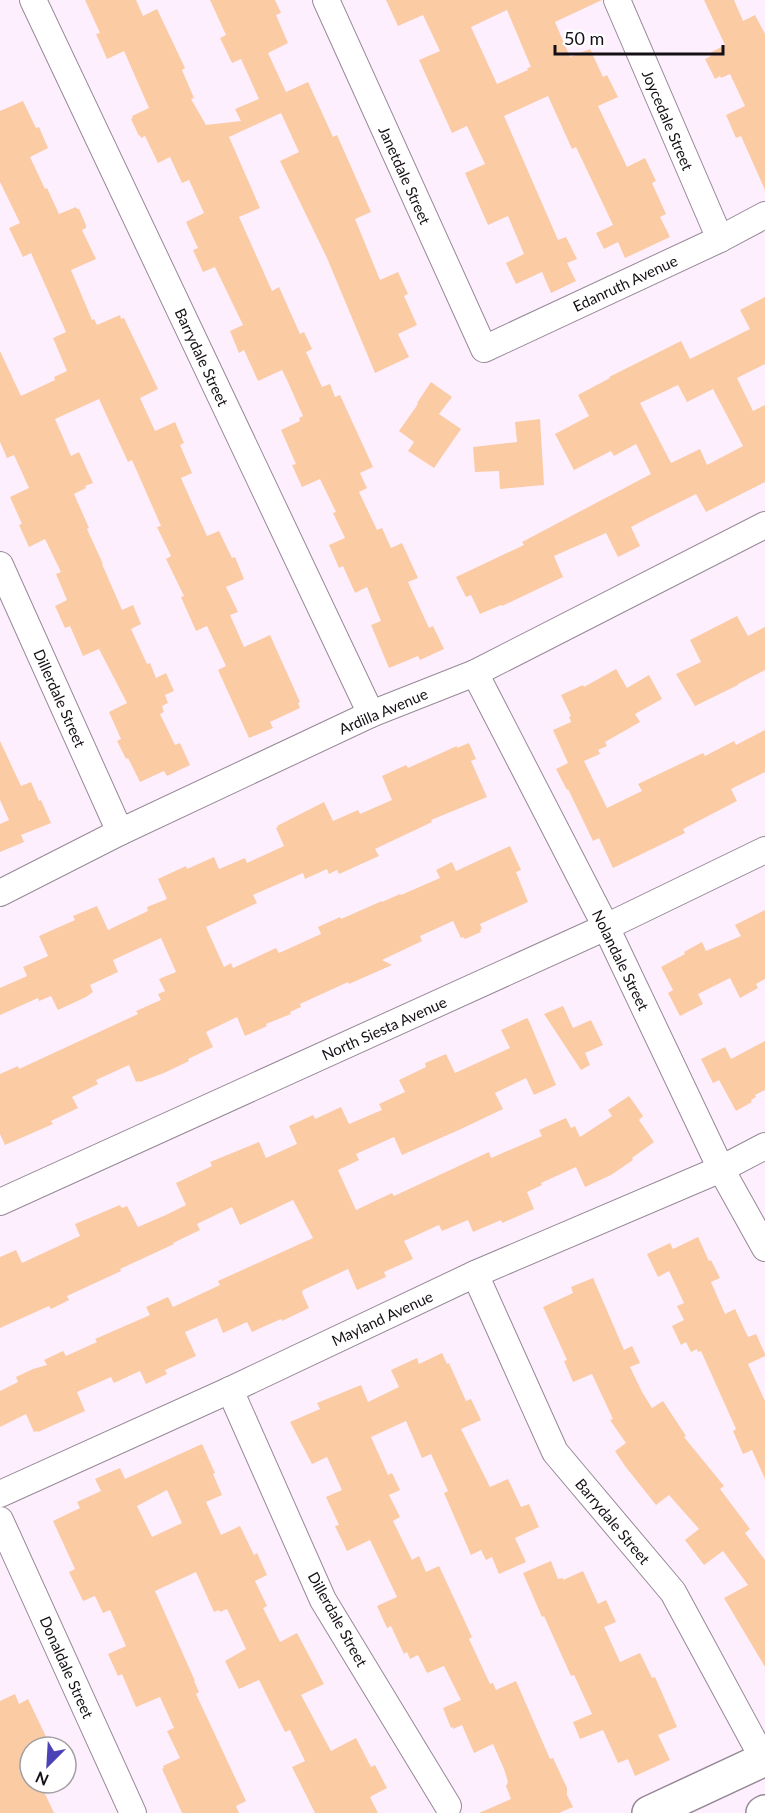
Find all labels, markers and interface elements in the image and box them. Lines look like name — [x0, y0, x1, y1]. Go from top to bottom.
scale bar — [555, 18, 723, 56]
text: 50 m — [564, 27, 604, 49]
street label: Joycedale Street — [639, 67, 698, 174]
street label: Janetdale Street — [375, 123, 435, 228]
street label: Edanruth Avenue — [570, 251, 680, 315]
street label: Barrydale Street — [171, 305, 233, 409]
street label: Dillerdale Street — [30, 646, 90, 750]
street label: Ardilla Avenue — [336, 684, 430, 738]
street label: Nolandale Street — [589, 907, 653, 1014]
street label: North Siesta Avenue — [319, 992, 449, 1064]
street label: Mayland Avenue — [329, 1287, 435, 1349]
street label: Barrydale Street — [572, 1475, 654, 1568]
street label: Dillerdale Street — [305, 1568, 372, 1670]
street label: Donaldale Street — [36, 1613, 98, 1721]
north arrow — [18, 1735, 78, 1795]
text: N — [32, 1768, 51, 1790]

